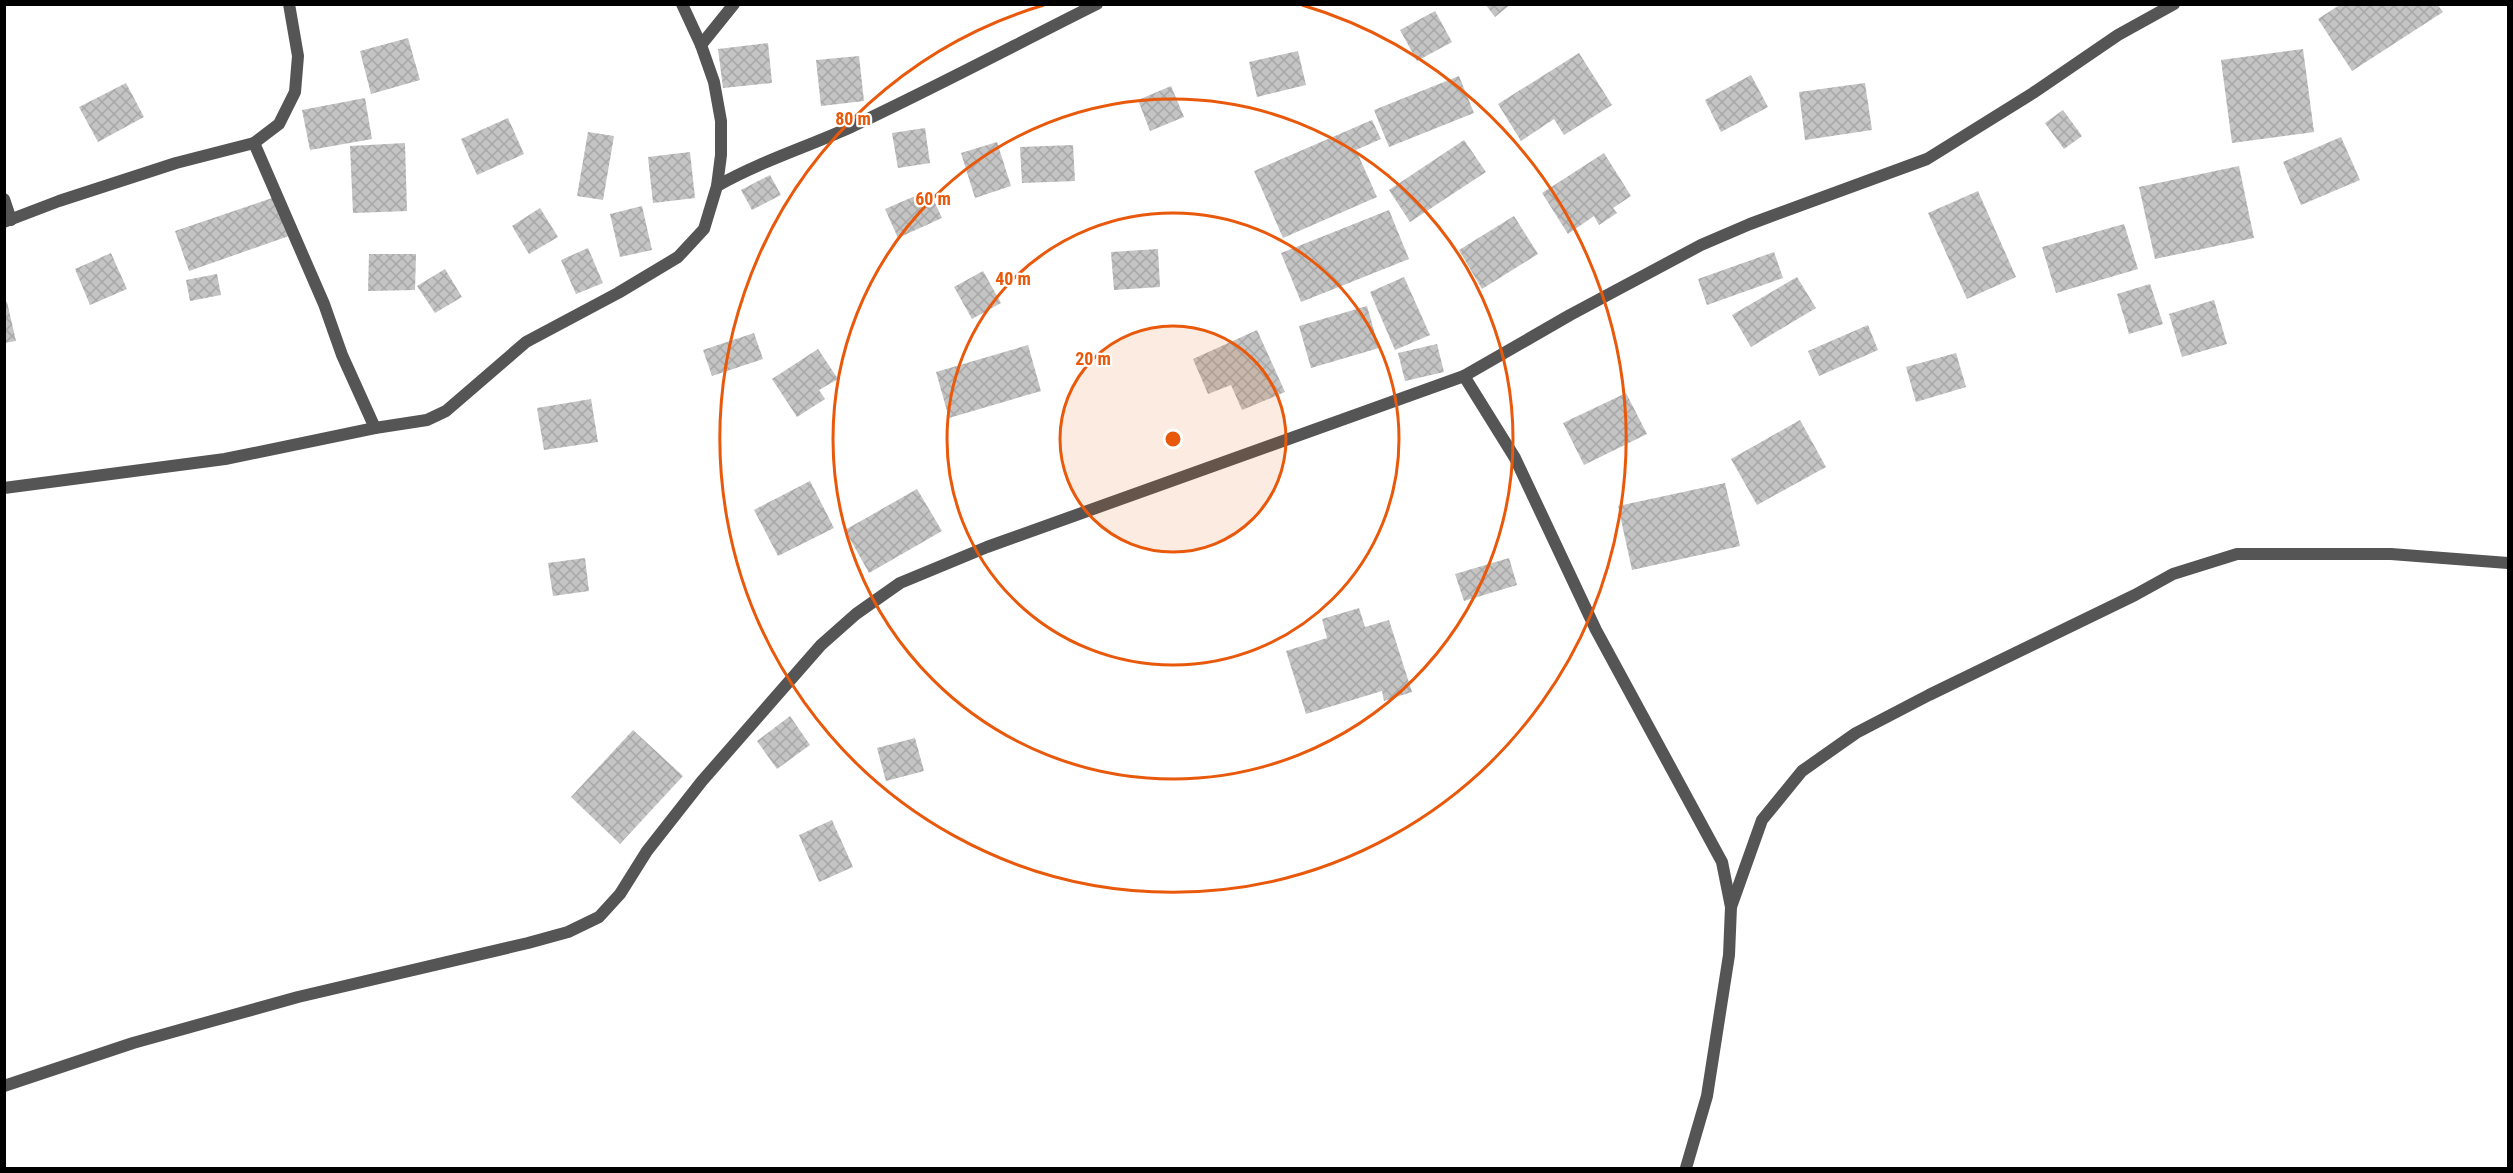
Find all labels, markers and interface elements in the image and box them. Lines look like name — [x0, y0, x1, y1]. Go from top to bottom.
text: 80 m — [835, 108, 871, 129]
text: 60 m — [915, 188, 951, 209]
text: 40 m — [995, 268, 1031, 289]
text: 20 m — [1075, 348, 1111, 369]
centre of rings — [1163, 429, 1183, 449]

